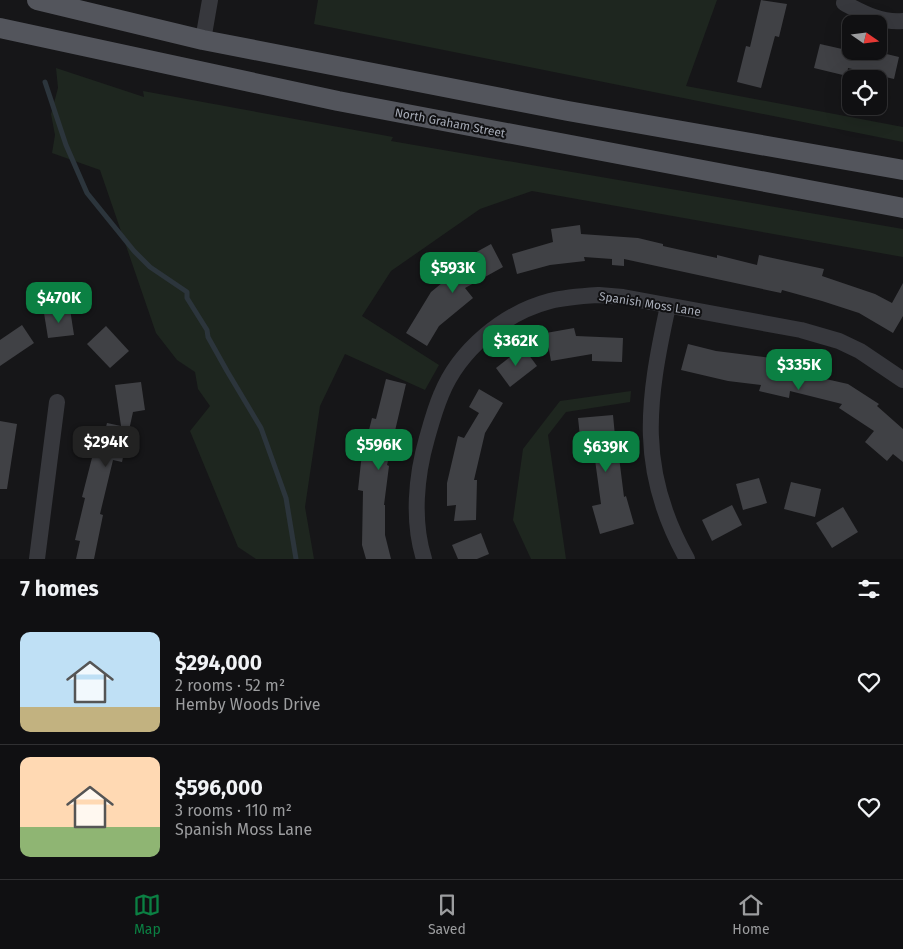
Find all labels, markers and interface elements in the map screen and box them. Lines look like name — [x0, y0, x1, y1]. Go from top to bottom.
north arrow — [842, 15, 888, 60]
map controls — [842, 15, 887, 115]
button: locate — [842, 70, 887, 115]
street label: North Graham Street — [394, 105, 507, 141]
pin: $593K — [418, 252, 488, 294]
text: $593K — [431, 258, 475, 277]
pin: $470K — [24, 282, 94, 324]
text: $470K — [37, 288, 81, 307]
street label: Spanish Moss Lane — [598, 289, 702, 319]
pin: $362K — [481, 324, 551, 367]
text: $362K — [494, 331, 538, 350]
pin: $335K — [764, 348, 834, 391]
text: $335K — [777, 355, 821, 374]
pin: $294K — [71, 426, 141, 468]
pin: $596K — [344, 428, 414, 471]
pin: $639K — [571, 430, 641, 473]
text: $294K — [84, 432, 128, 451]
text: $596K — [356, 435, 402, 454]
text: $639K — [584, 437, 628, 456]
icon: filters — [855, 575, 883, 603]
text: 7 homes — [20, 576, 99, 602]
text: $294,000 — [175, 650, 262, 676]
icon: home — [60, 652, 120, 712]
icon: heart — [855, 668, 883, 696]
text: 2 rooms · 52 m² — [175, 676, 285, 695]
text: Hemby Woods Drive — [175, 695, 320, 714]
text: $596,000 — [175, 775, 263, 801]
icon: home — [60, 777, 120, 837]
icon: heart — [855, 793, 883, 821]
text: 3 rooms · 110 m² — [175, 801, 292, 820]
text: Spanish Moss Lane — [175, 820, 312, 839]
tab: Map — [133, 891, 161, 938]
tab: Saved — [428, 891, 466, 938]
tab: Home — [732, 891, 770, 938]

